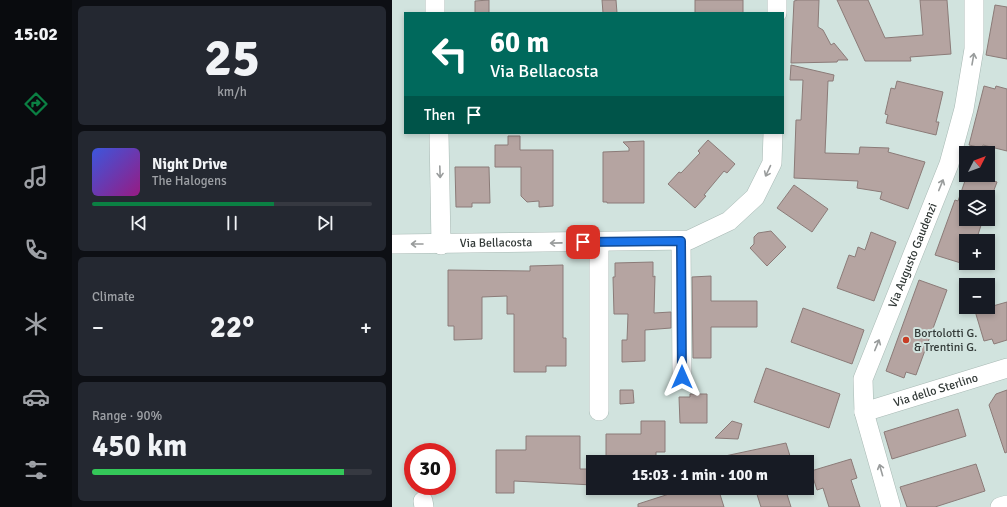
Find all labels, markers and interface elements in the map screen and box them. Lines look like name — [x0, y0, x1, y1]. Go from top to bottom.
text: 15:02 — [14, 23, 58, 45]
text: 25 — [204, 26, 260, 90]
text: 60 m — [490, 26, 549, 60]
icon: left — [424, 28, 476, 80]
one-way arrow — [969, 53, 977, 66]
text: Via Bellacosta — [490, 60, 599, 82]
text: km/h — [217, 84, 247, 100]
icon: directions — [22, 90, 50, 118]
icon: arrive — [463, 104, 485, 126]
text: Then — [424, 106, 455, 124]
north arrow — [959, 146, 995, 182]
map controls — [959, 146, 995, 314]
text: Night Drive — [152, 155, 227, 173]
icon: music — [22, 163, 50, 191]
one-way arrow — [436, 165, 443, 178]
one-way arrow — [764, 165, 771, 177]
text: The Halogens — [152, 173, 227, 189]
one-way arrow — [938, 179, 945, 191]
button: layers — [959, 190, 995, 226]
street label: Via Augusto Gaudenzi — [885, 201, 941, 310]
icon: previous — [128, 212, 150, 234]
icon: pause — [221, 212, 243, 234]
icon: next — [314, 212, 336, 234]
pin — [566, 225, 600, 259]
icon: arrive — [572, 231, 594, 253]
button: + — [959, 234, 995, 270]
street label: Via Bellacosta — [460, 235, 532, 251]
icon: phone — [22, 236, 50, 264]
one-way arrow — [550, 239, 563, 247]
one-way arrow — [411, 240, 424, 248]
button: − — [959, 278, 995, 314]
text: Climate — [92, 289, 135, 305]
text: 22° — [210, 309, 254, 346]
icon: climate — [22, 310, 50, 338]
text: − — [92, 314, 104, 341]
text: + — [360, 314, 372, 341]
place label: Bortolotti G. & Trentini G. — [914, 326, 977, 355]
marker: Bortolotti G. & Trentini G. — [901, 335, 911, 345]
one-way arrow — [874, 339, 881, 351]
position arrow — [661, 356, 703, 398]
street label: Via dello Sterlino — [892, 370, 980, 410]
icon: car — [22, 383, 50, 411]
text: Range · 90% — [92, 408, 162, 424]
text: 450 km — [92, 428, 187, 465]
speed limit sign: 30 — [404, 443, 456, 495]
icon: filters — [22, 456, 50, 484]
one-way arrow — [877, 463, 884, 476]
text: 15:03 · 1 min · 100 m — [632, 466, 768, 484]

